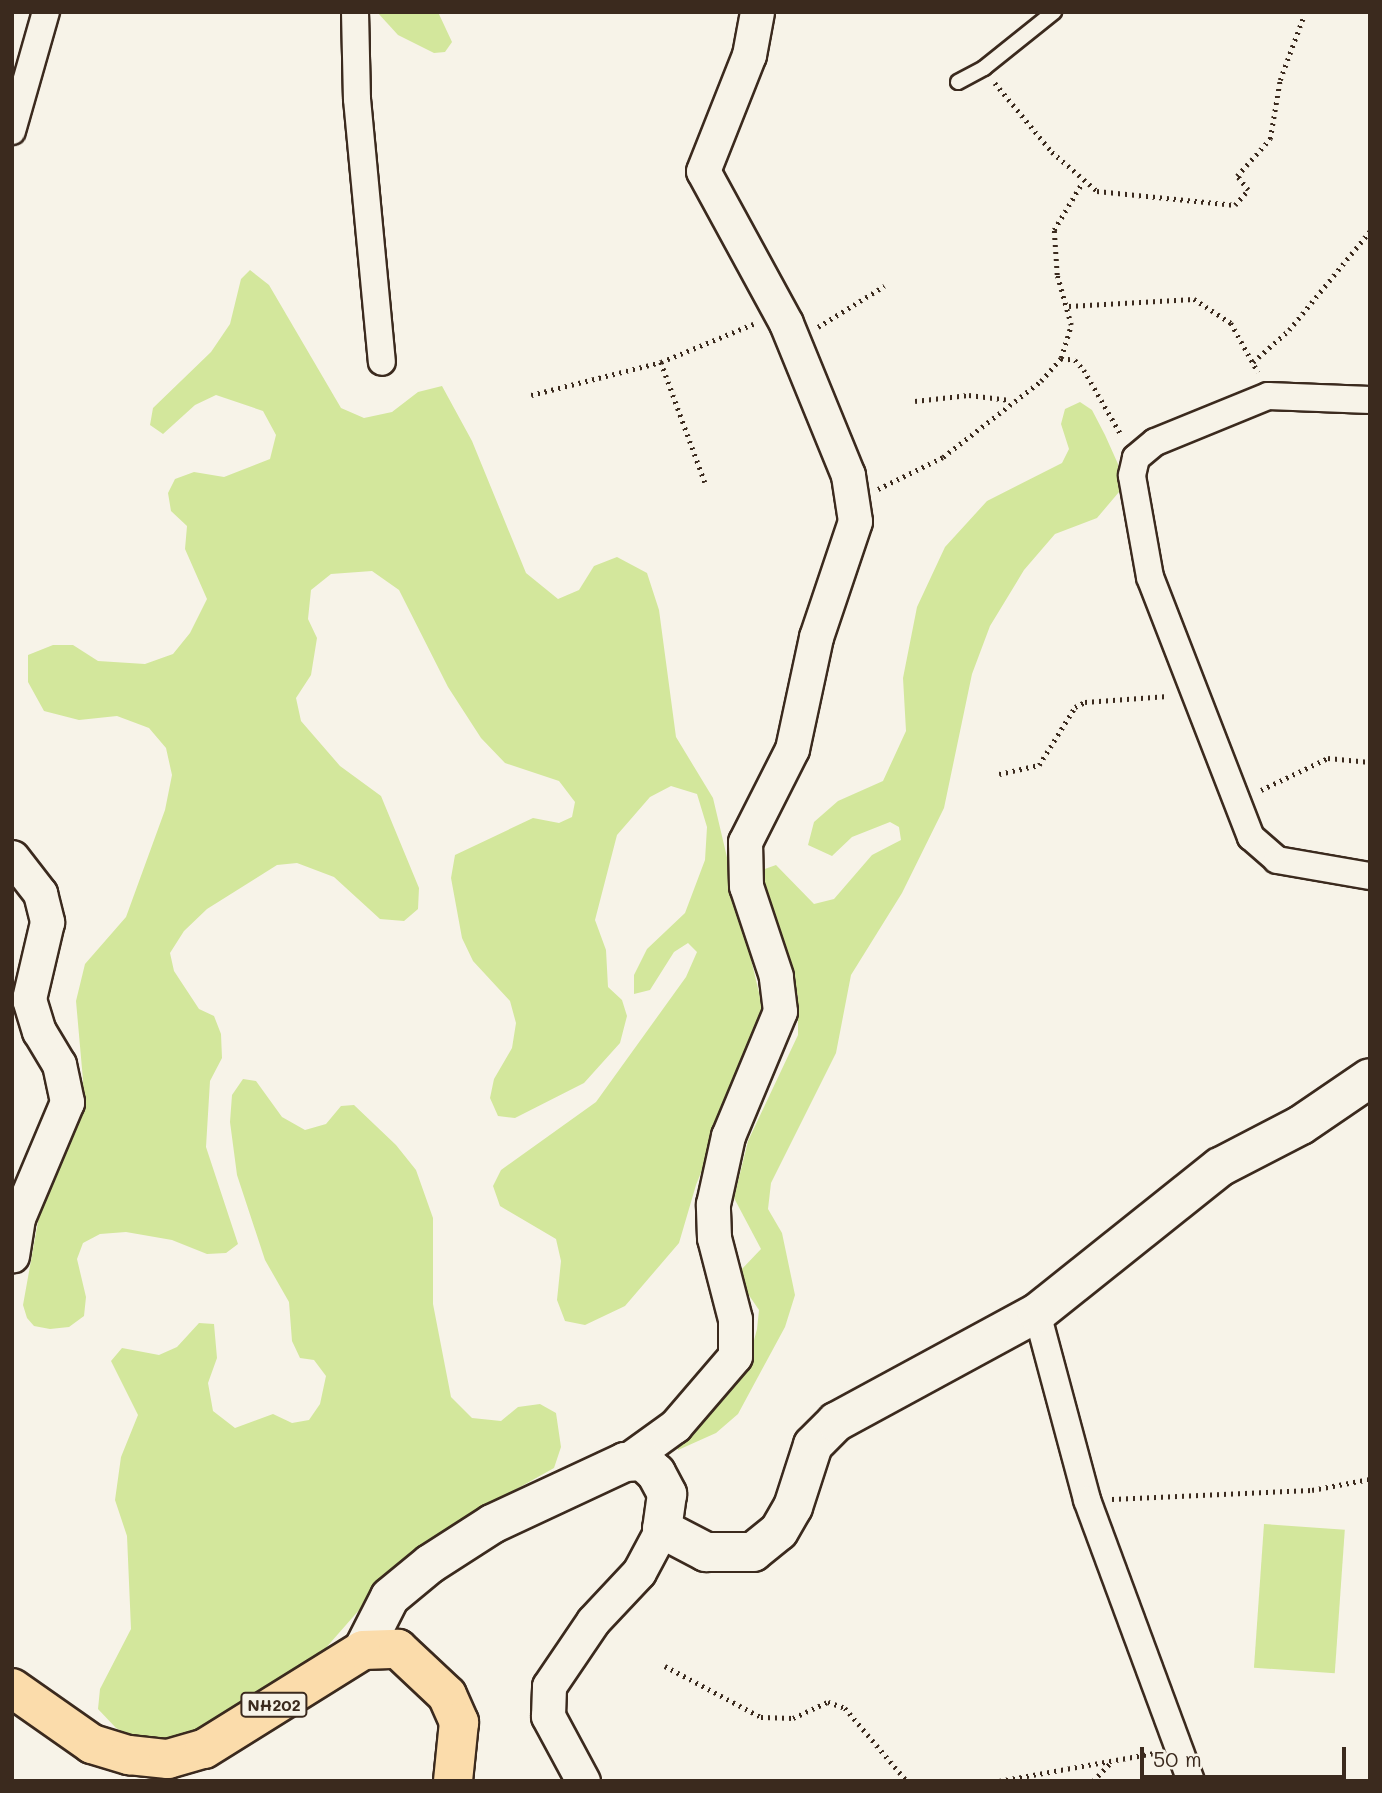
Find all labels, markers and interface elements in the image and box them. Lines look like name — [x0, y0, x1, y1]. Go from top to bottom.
road number: NH202 — [239, 1693, 309, 1718]
scale bar — [1144, 1734, 1350, 1778]
text: 50 m — [1153, 1745, 1202, 1772]

